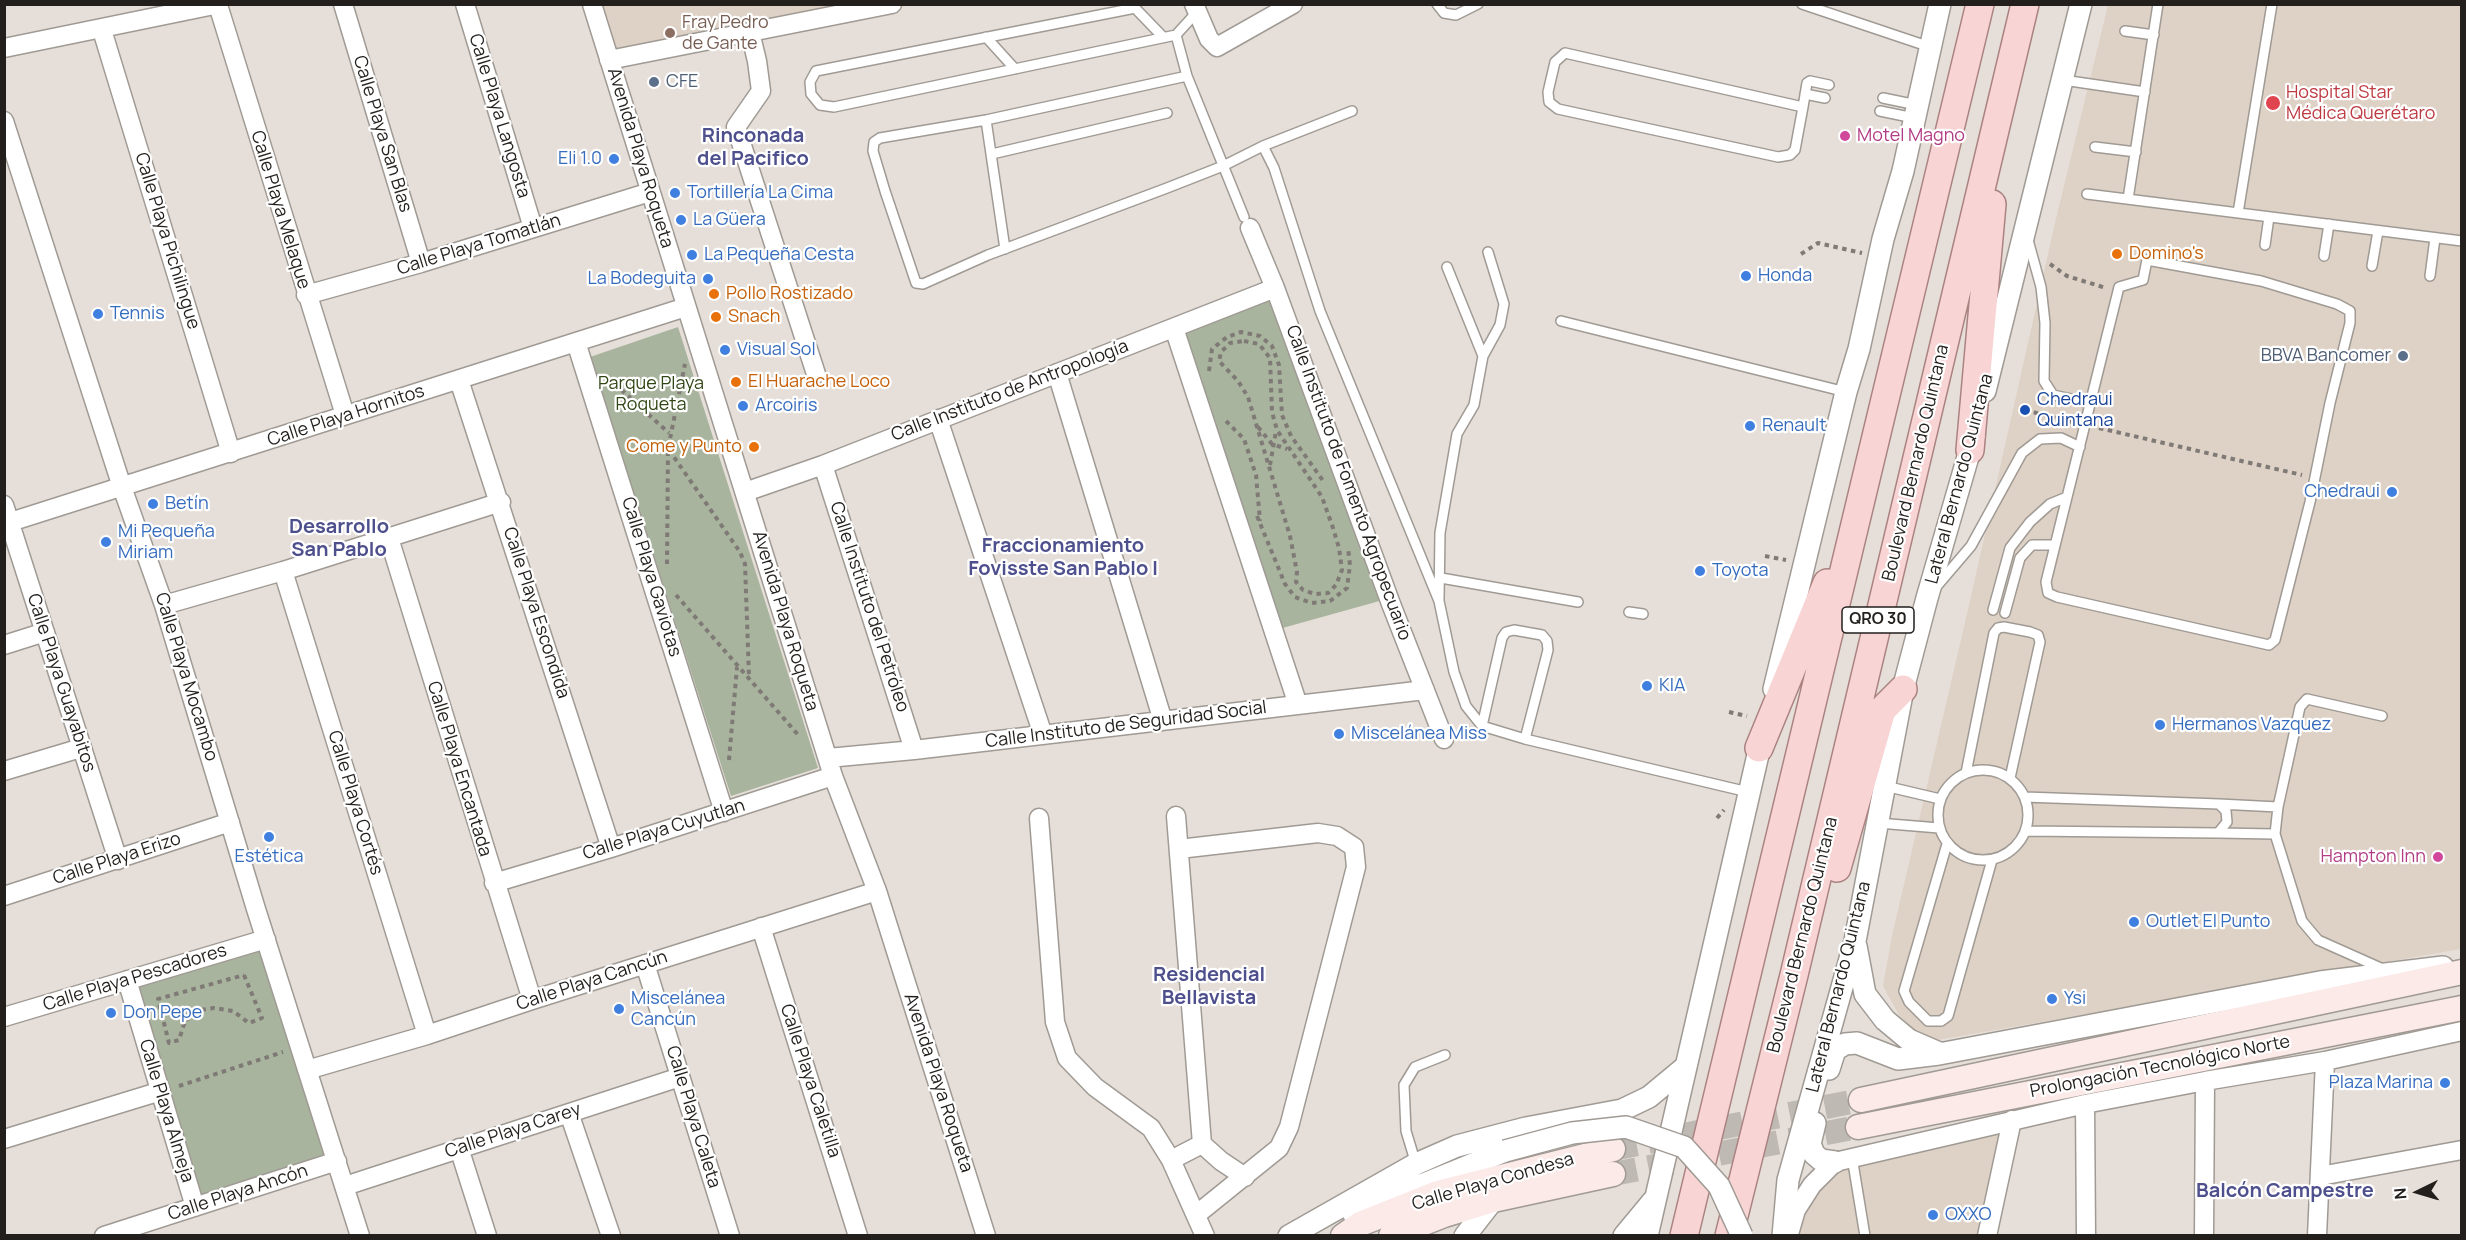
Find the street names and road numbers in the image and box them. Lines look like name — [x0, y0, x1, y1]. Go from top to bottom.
street label: Calle Playa Langosta — [464, 31, 534, 201]
street label: Calle Playa San Blas — [348, 53, 416, 215]
street label: Avenida Playa Roqueta — [602, 65, 678, 251]
street label: Calle Playa Melaque — [246, 128, 314, 292]
street label: Calle Playa Pichilingue — [130, 150, 204, 332]
street label: Calle Playa Tomatlán — [395, 210, 563, 280]
street label: Calle Instituto de Fomento Agropecuario — [1281, 322, 1415, 644]
street label: Calle Instituto de Antropología — [888, 336, 1132, 446]
street label: Boulevard Bernardo Quintana — [1878, 342, 1954, 584]
street label: Lateral Bernardo Quintana — [1921, 371, 1999, 587]
street label: Calle Playa Hornitos — [265, 380, 427, 452]
street label: Calle Playa Gaviotas — [616, 495, 686, 659]
street label: Calle Instituto del Petróleo — [825, 499, 913, 715]
street label: Calle Playa Escondida — [498, 525, 574, 701]
street label: Avenida Playa Roqueta — [747, 528, 823, 714]
street label: Calle Playa Mocambo — [150, 590, 222, 764]
street label: Calle Playa Guayabitos — [22, 591, 100, 775]
road number: QRO 30 — [1842, 607, 1914, 633]
street label: Calle Playa Encantada — [422, 679, 496, 859]
street label: Calle Instituto de Seguridad Social — [984, 697, 1268, 753]
street label: Calle Playa Cortés — [323, 728, 387, 878]
street label: Calle Playa Cuyutlan — [580, 795, 748, 865]
street label: Boulevard Bernardo Quintana — [1763, 815, 1843, 1055]
street label: Calle Playa Erizo — [50, 828, 184, 890]
street label: Lateral Bernardo Quintana — [1802, 879, 1876, 1095]
street label: Calle Playa Pescadores — [41, 940, 229, 1016]
street label: Calle Playa Cancún — [514, 946, 670, 1016]
street label: Avenida Playa Roqueta — [899, 991, 977, 1175]
street label: Calle Playa Caletilla — [775, 1002, 845, 1160]
street label: Prolongación Tecnológico Norte — [2028, 1031, 2292, 1103]
street label: Calle Playa Almeja — [134, 1037, 198, 1185]
street label: Calle Playa Caleta — [661, 1043, 725, 1191]
street label: Calle Playa Carey — [442, 1099, 584, 1163]
street label: Calle Playa Condesa — [1410, 1149, 1576, 1215]
street label: Calle Playa Ancón — [165, 1160, 311, 1226]

